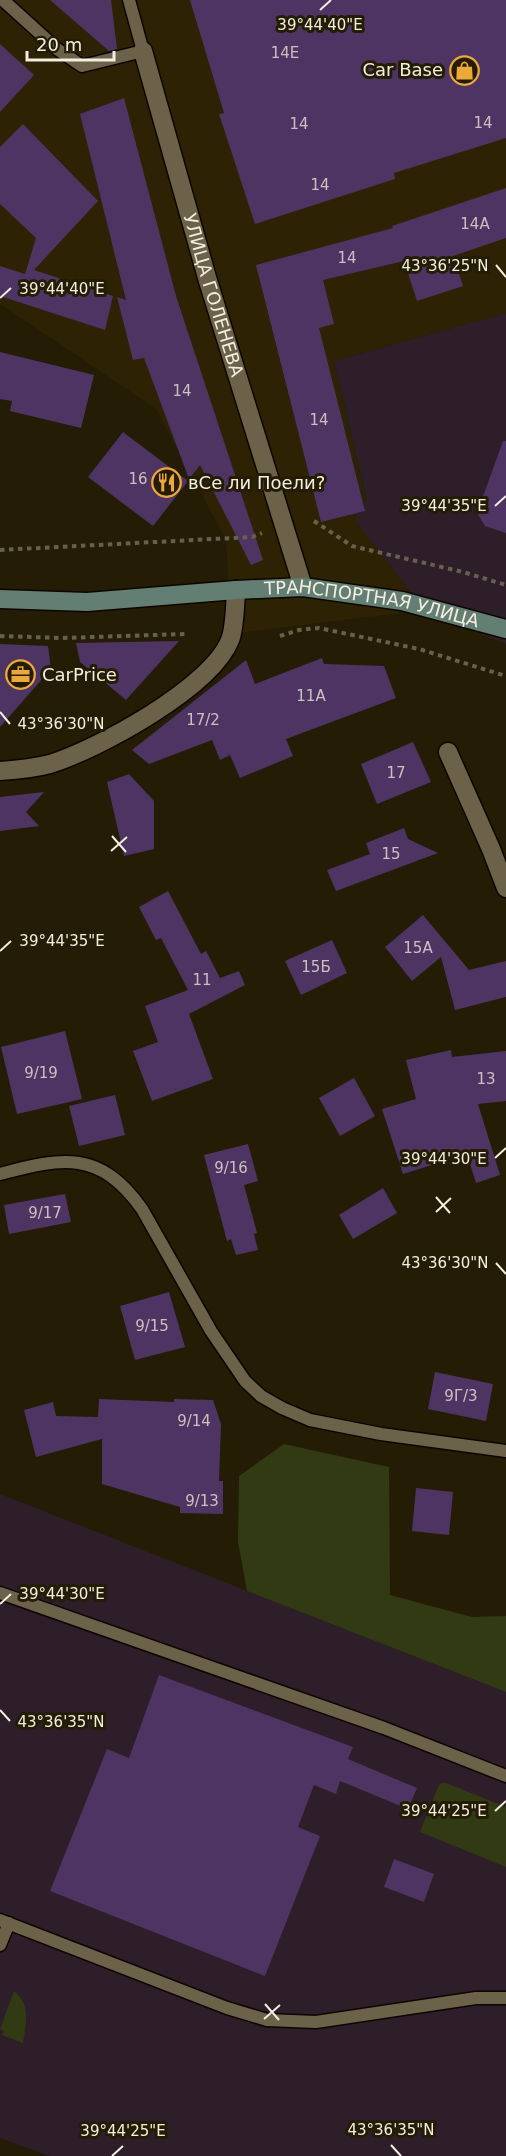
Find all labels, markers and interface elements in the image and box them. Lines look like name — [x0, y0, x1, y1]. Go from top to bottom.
text: 39°44'40"E — [277, 16, 363, 34]
scale bar — [27, 24, 114, 62]
text: 20 m — [36, 34, 82, 55]
house number: 14Е — [271, 44, 299, 62]
shop icon: Car Base — [448, 54, 480, 86]
place label: Car Base — [362, 59, 443, 80]
house number: 14 — [473, 114, 493, 132]
house number: 14 — [289, 115, 309, 133]
house number: 14 — [310, 176, 330, 194]
street label: УЛИЦА ГОЛЕНЕВА — [179, 211, 248, 380]
house number: 14А — [460, 215, 490, 233]
house number: 14 — [337, 249, 357, 267]
text: 43°36'25"N — [401, 257, 489, 275]
text: 39°44'40"E — [19, 280, 105, 298]
house number: 14 — [172, 382, 192, 400]
house number: 14 — [309, 411, 329, 429]
restaurant icon: вСе ли Поели? — [151, 467, 183, 499]
house number: 16 — [128, 470, 148, 488]
place label: вСе ли Поели? — [188, 472, 325, 493]
text: 39°44'35"E — [401, 497, 487, 515]
street label: ТРАНСПОРТНАЯ УЛИЦА — [263, 575, 482, 632]
office icon: CarPrice — [5, 659, 37, 691]
place label: CarPrice — [42, 664, 117, 685]
house number: 11А — [296, 687, 326, 705]
house number: 17/2 — [186, 711, 220, 729]
text: 43°36'30"N — [17, 715, 105, 733]
house number: 17 — [386, 764, 406, 782]
house number: 15 — [381, 845, 401, 863]
text: 39°44'35"E — [19, 932, 105, 950]
house number: 15А — [403, 939, 433, 957]
house number: 15Б — [301, 958, 331, 976]
house number: 11 — [192, 971, 212, 989]
house number: 9/19 — [24, 1064, 58, 1082]
house number: 13 — [476, 1070, 496, 1088]
text: 39°44'30"E — [401, 1150, 487, 1168]
house number: 9/16 — [214, 1159, 248, 1177]
house number: 9/17 — [28, 1204, 62, 1222]
text: 43°36'30"N — [401, 1254, 489, 1272]
house number: 9/15 — [135, 1317, 169, 1335]
house number: 9Г/3 — [444, 1387, 478, 1405]
house number: 9/14 — [177, 1412, 211, 1430]
house number: 9/13 — [185, 1492, 219, 1510]
text: 39°44'30"E — [19, 1585, 105, 1603]
text: 43°36'35"N — [17, 1713, 105, 1731]
text: 39°44'25"E — [401, 1802, 487, 1820]
text: 43°36'35"N — [347, 2121, 435, 2139]
text: 39°44'25"E — [80, 2122, 166, 2140]

